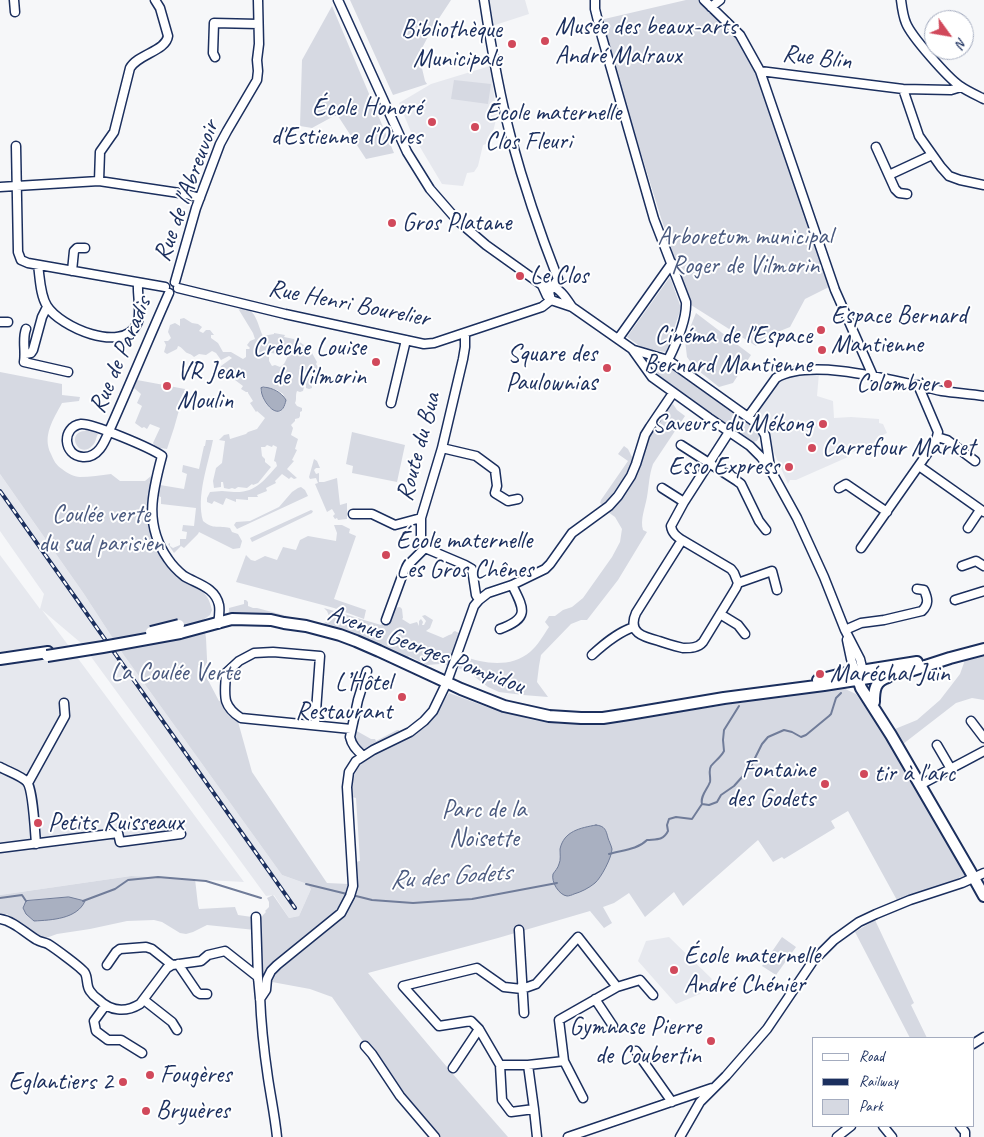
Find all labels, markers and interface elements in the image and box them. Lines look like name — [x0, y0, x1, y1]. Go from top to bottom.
north arrow — [924, 10, 974, 60]
place label: Musée des beaux-arts André Malraux — [555, 12, 737, 71]
place label: Bibliothèque Municipale — [401, 15, 502, 74]
text: N — [952, 34, 971, 51]
marker: Musée des beaux-arts André Malraux — [539, 35, 551, 47]
marker: Bibliothèque Municipale — [506, 38, 518, 50]
street label: Rue Blin — [781, 39, 853, 77]
place label: École Honoré d'Estienne d'Orves — [271, 93, 422, 152]
place label: École maternelle Clos Fleuri — [485, 98, 621, 157]
street label: Rue de l'Abreuvoir — [148, 116, 226, 266]
marker: École Honoré d'Estienne d'Orves — [426, 116, 438, 128]
marker: École maternelle Clos Fleuri — [469, 121, 481, 133]
place label: Gros Platane — [402, 208, 511, 238]
marker: Gros Platane — [386, 217, 398, 229]
park label: Arboretum municipal Roger de Vilmorin — [658, 222, 832, 281]
place label: Le Clos — [530, 261, 588, 291]
marker: Le Clos — [514, 270, 526, 282]
street label: Rue Henri Bourelier — [266, 274, 432, 334]
street label: Rue de Paradis — [83, 292, 159, 418]
place label: Espace Bernard Mantienne — [831, 301, 967, 360]
place label: Cinéma de l'Espace Bernard Mantienne — [644, 321, 812, 380]
marker: Espace Bernard Mantienne — [815, 324, 827, 336]
place label: Crèche Louise de Vilmorin — [253, 333, 366, 392]
place label: Square des Paulownias — [506, 339, 597, 398]
marker: Cinéma de l'Espace Bernard Mantienne — [816, 344, 828, 356]
marker: Crèche Louise de Vilmorin — [370, 356, 382, 368]
place label: VR Jean Moulin — [177, 357, 245, 416]
marker: Square des Paulownias — [601, 362, 613, 374]
place label: Colombier — [856, 369, 938, 399]
marker: Colombier — [942, 378, 954, 390]
marker: VR Jean Moulin — [161, 380, 173, 392]
street label: Route du Bua — [390, 390, 448, 504]
place label: Saveurs du Mékong — [652, 409, 813, 439]
marker: Saveurs du Mékong — [817, 418, 829, 430]
place label: Carrefour Market — [822, 433, 975, 463]
marker: Carrefour Market — [806, 442, 818, 454]
place label: Esso Express — [668, 452, 779, 482]
marker: Esso Express — [783, 461, 795, 473]
park label: Coulée verte du sud parisien — [38, 500, 164, 559]
place label: École maternelle Les Gros Chênes — [396, 526, 533, 585]
marker: École maternelle Les Gros Chênes — [380, 549, 392, 561]
street label: Avenue Georges Pompidou — [323, 599, 529, 701]
park label: La Coulée Verte — [110, 658, 240, 688]
place label: Maréchal Juin — [830, 659, 950, 689]
place label: L’Hôtel Restaurant — [295, 668, 392, 727]
marker: Maréchal Juin — [814, 668, 826, 680]
marker: L’Hôtel Restaurant — [396, 691, 408, 703]
place label: Fontaine des Godets — [727, 755, 815, 814]
place label: tir à l'arc — [874, 759, 955, 789]
marker: tir à l'arc — [858, 768, 870, 780]
marker: Fontaine des Godets — [819, 778, 831, 790]
park label: Parc de la Noisette — [442, 795, 526, 854]
place label: Petits Ruisseaux — [48, 808, 184, 838]
marker: Petits Ruisseaux — [32, 817, 44, 829]
water label: Ru des Godets — [389, 857, 511, 897]
place label: École maternelle André Chénier — [684, 941, 820, 1000]
marker: École maternelle André Chénier — [668, 964, 680, 976]
place label: Gymnase Pierre de Coubertin — [569, 1012, 701, 1071]
marker: Gymnase Pierre de Coubertin — [705, 1035, 717, 1047]
legend — [812, 1037, 974, 1127]
text: Road — [859, 1047, 884, 1066]
place label: Fougères — [160, 1060, 232, 1090]
place label: Eglantiers 2 — [9, 1067, 113, 1097]
marker: Fougères — [144, 1069, 156, 1081]
text: Railway — [859, 1072, 898, 1091]
marker: Eglantiers 2 — [117, 1076, 129, 1088]
place label: Bryuères — [156, 1096, 230, 1126]
text: Park — [859, 1097, 883, 1116]
marker: Bryuères — [140, 1105, 152, 1117]

